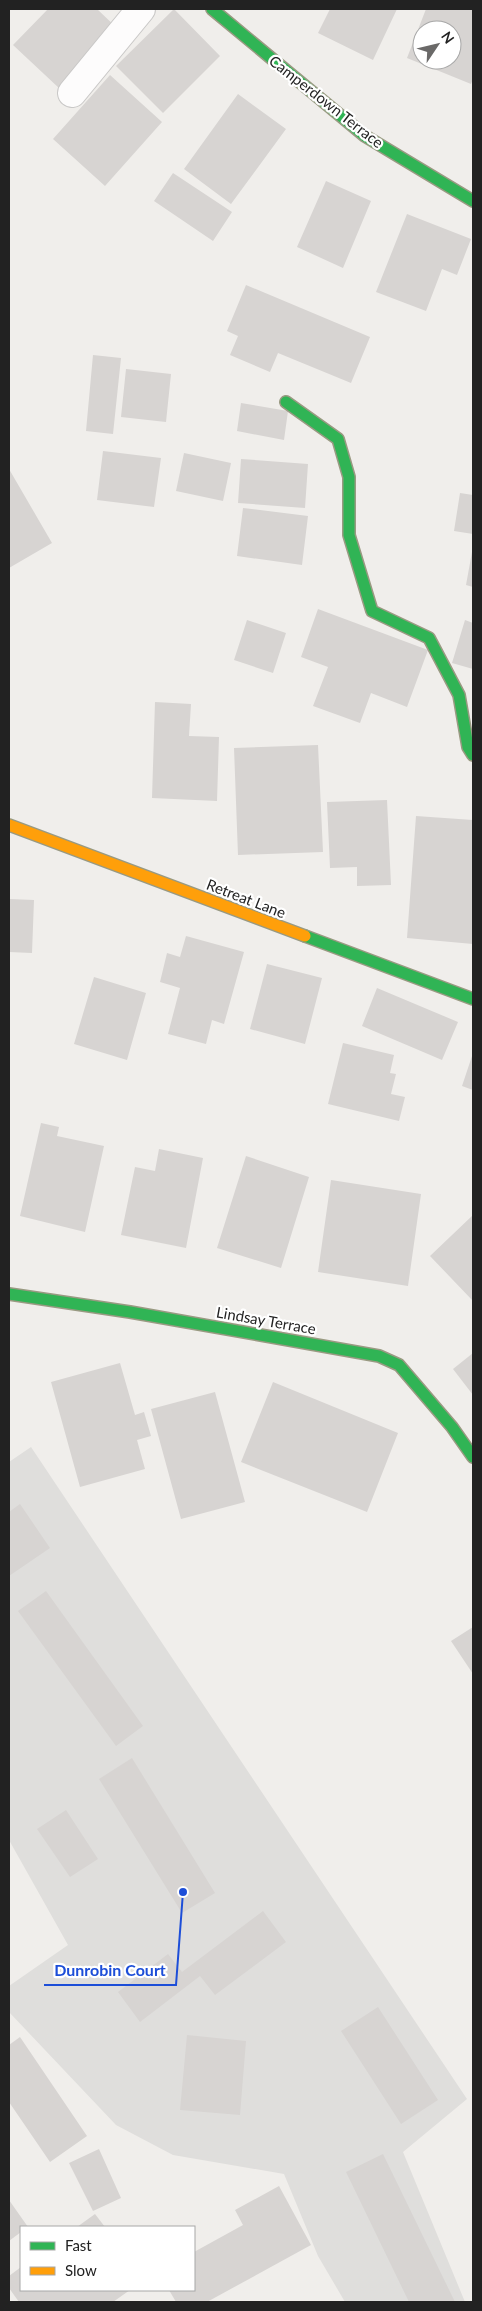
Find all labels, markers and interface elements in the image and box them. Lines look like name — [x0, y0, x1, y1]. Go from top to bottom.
north arrow — [412, 20, 462, 70]
text: N — [438, 28, 458, 47]
street label: Camperdown Terrace — [266, 51, 387, 151]
street label: Retreat Lane — [204, 875, 289, 921]
street label: Lindsay Terrace — [215, 1302, 317, 1338]
callout: Dunrobin Court — [44, 1954, 176, 1985]
text: Dunrobin Court — [54, 1960, 166, 1979]
legend — [20, 2226, 195, 2291]
text: Fast — [65, 2236, 92, 2254]
text: Slow — [65, 2261, 97, 2279]

